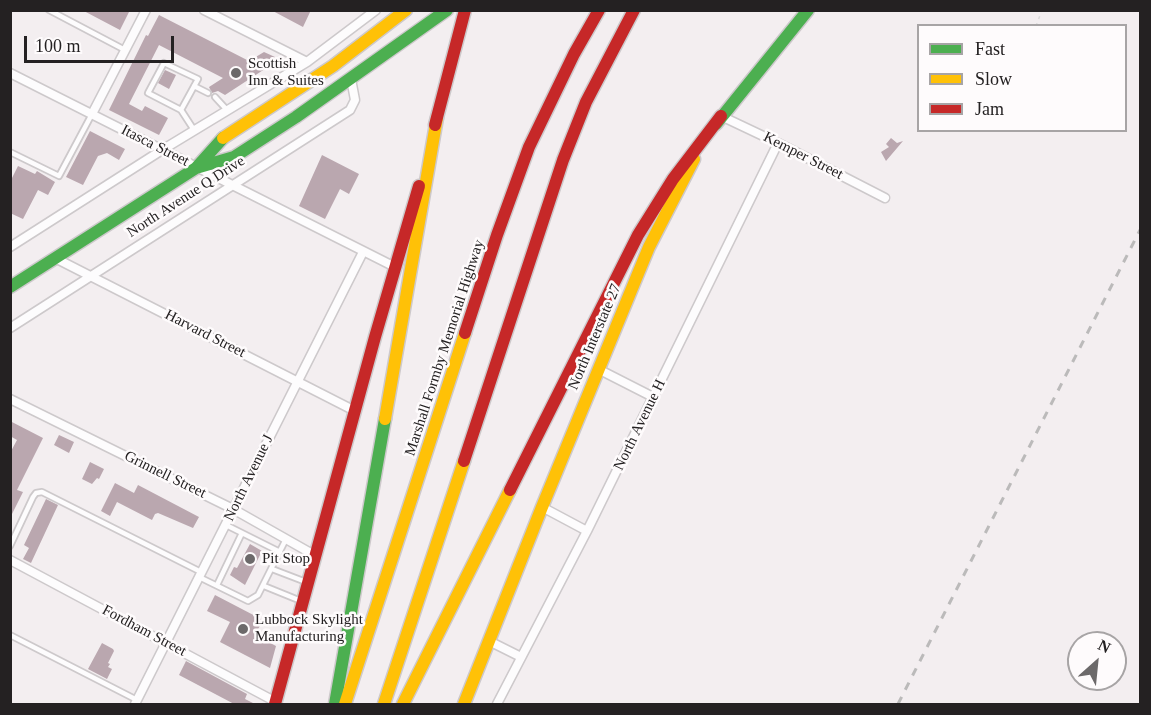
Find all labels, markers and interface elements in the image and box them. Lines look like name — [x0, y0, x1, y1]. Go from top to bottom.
scale bar — [27, 24, 177, 62]
legend — [917, 24, 1127, 132]
text: 100 m — [35, 36, 81, 56]
text: Fast — [975, 39, 1005, 59]
place label: Scottish Inn & Suites — [248, 55, 324, 90]
marker: Scottish Inn & Suites — [229, 66, 243, 80]
text: Slow — [975, 69, 1012, 89]
text: Jam — [975, 99, 1004, 119]
street label: Itasca Street — [118, 121, 192, 171]
street label: Kemper Street — [760, 128, 846, 184]
street label: North Avenue Q Drive — [124, 152, 248, 242]
street label: Marshall Formby Memorial Highway — [401, 238, 489, 458]
street label: North Interstate 27 — [565, 281, 625, 393]
street label: Harvard Street — [162, 306, 248, 362]
street label: North Avenue H — [610, 377, 670, 473]
street label: North Avenue J — [220, 432, 278, 524]
street label: Grinnell Street — [121, 447, 209, 503]
place label: Pit Stop — [262, 550, 310, 568]
marker: Pit Stop — [243, 552, 257, 566]
street label: Fordham Street — [99, 601, 189, 661]
place label: Lubbock Skylight Manufacturing — [255, 611, 363, 646]
marker: Lubbock Skylight Manufacturing — [236, 622, 250, 636]
north arrow — [1067, 631, 1127, 691]
text: N — [1095, 636, 1114, 656]

